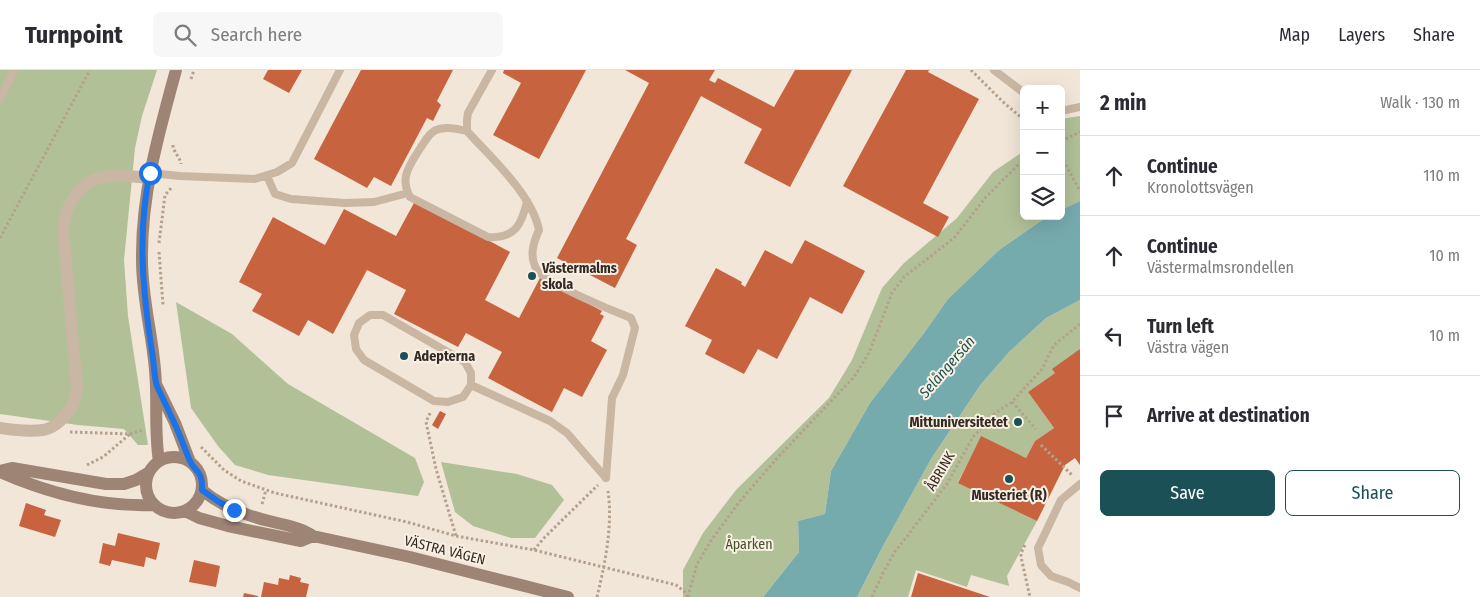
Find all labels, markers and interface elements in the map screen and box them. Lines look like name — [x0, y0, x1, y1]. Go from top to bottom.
search box — [153, 12, 503, 57]
text: Turnpoint — [25, 21, 123, 49]
icon: search — [171, 21, 199, 49]
text: Search here — [211, 23, 302, 46]
text: Map — [1279, 24, 1310, 46]
text: Layers — [1338, 24, 1385, 46]
text: Share — [1413, 24, 1455, 46]
map controls — [1020, 85, 1065, 220]
button: + — [1020, 85, 1065, 130]
text: 2 min — [1100, 90, 1147, 116]
text: Walk · 130 m — [1380, 93, 1460, 112]
button: − — [1020, 130, 1065, 175]
text: Continue — [1147, 155, 1218, 178]
route start — [139, 162, 162, 185]
icon: ahead — [1100, 162, 1128, 190]
text: 110 m — [1423, 166, 1460, 185]
button: layers — [1020, 175, 1065, 220]
text: Kronolottsvägen — [1147, 178, 1254, 197]
text: Continue — [1147, 235, 1218, 258]
icon: ahead — [1100, 242, 1128, 270]
text: 10 m — [1429, 246, 1460, 265]
text: Västermalmsrondellen — [1147, 258, 1294, 277]
place label: Västermalms skola — [541, 260, 617, 293]
marker: Västermalms skola — [526, 270, 538, 282]
text: Turn left — [1147, 315, 1214, 338]
icon: left — [1100, 322, 1128, 350]
text: 10 m — [1429, 326, 1460, 345]
water label: Selångersån — [915, 332, 979, 402]
text: Västra vägen — [1147, 338, 1229, 357]
place label: Adepterna — [413, 348, 475, 365]
marker: Adepterna — [398, 350, 410, 362]
icon: arrive — [1100, 402, 1128, 430]
text: Arrive at destination — [1147, 404, 1310, 427]
place label: Mittuniversitetet — [909, 414, 1009, 431]
marker: Mittuniversitetet — [1012, 416, 1024, 428]
street label: ÅBRINK — [921, 448, 959, 494]
button: Save — [1100, 470, 1275, 516]
button: Share — [1285, 470, 1460, 516]
marker: Musteriet (R) — [1003, 473, 1015, 485]
place label: Musteriet (R) — [971, 487, 1047, 504]
route end — [223, 499, 246, 522]
street label: VÄSTRA VÄGEN — [403, 532, 487, 569]
park label: Åparken — [725, 535, 773, 553]

